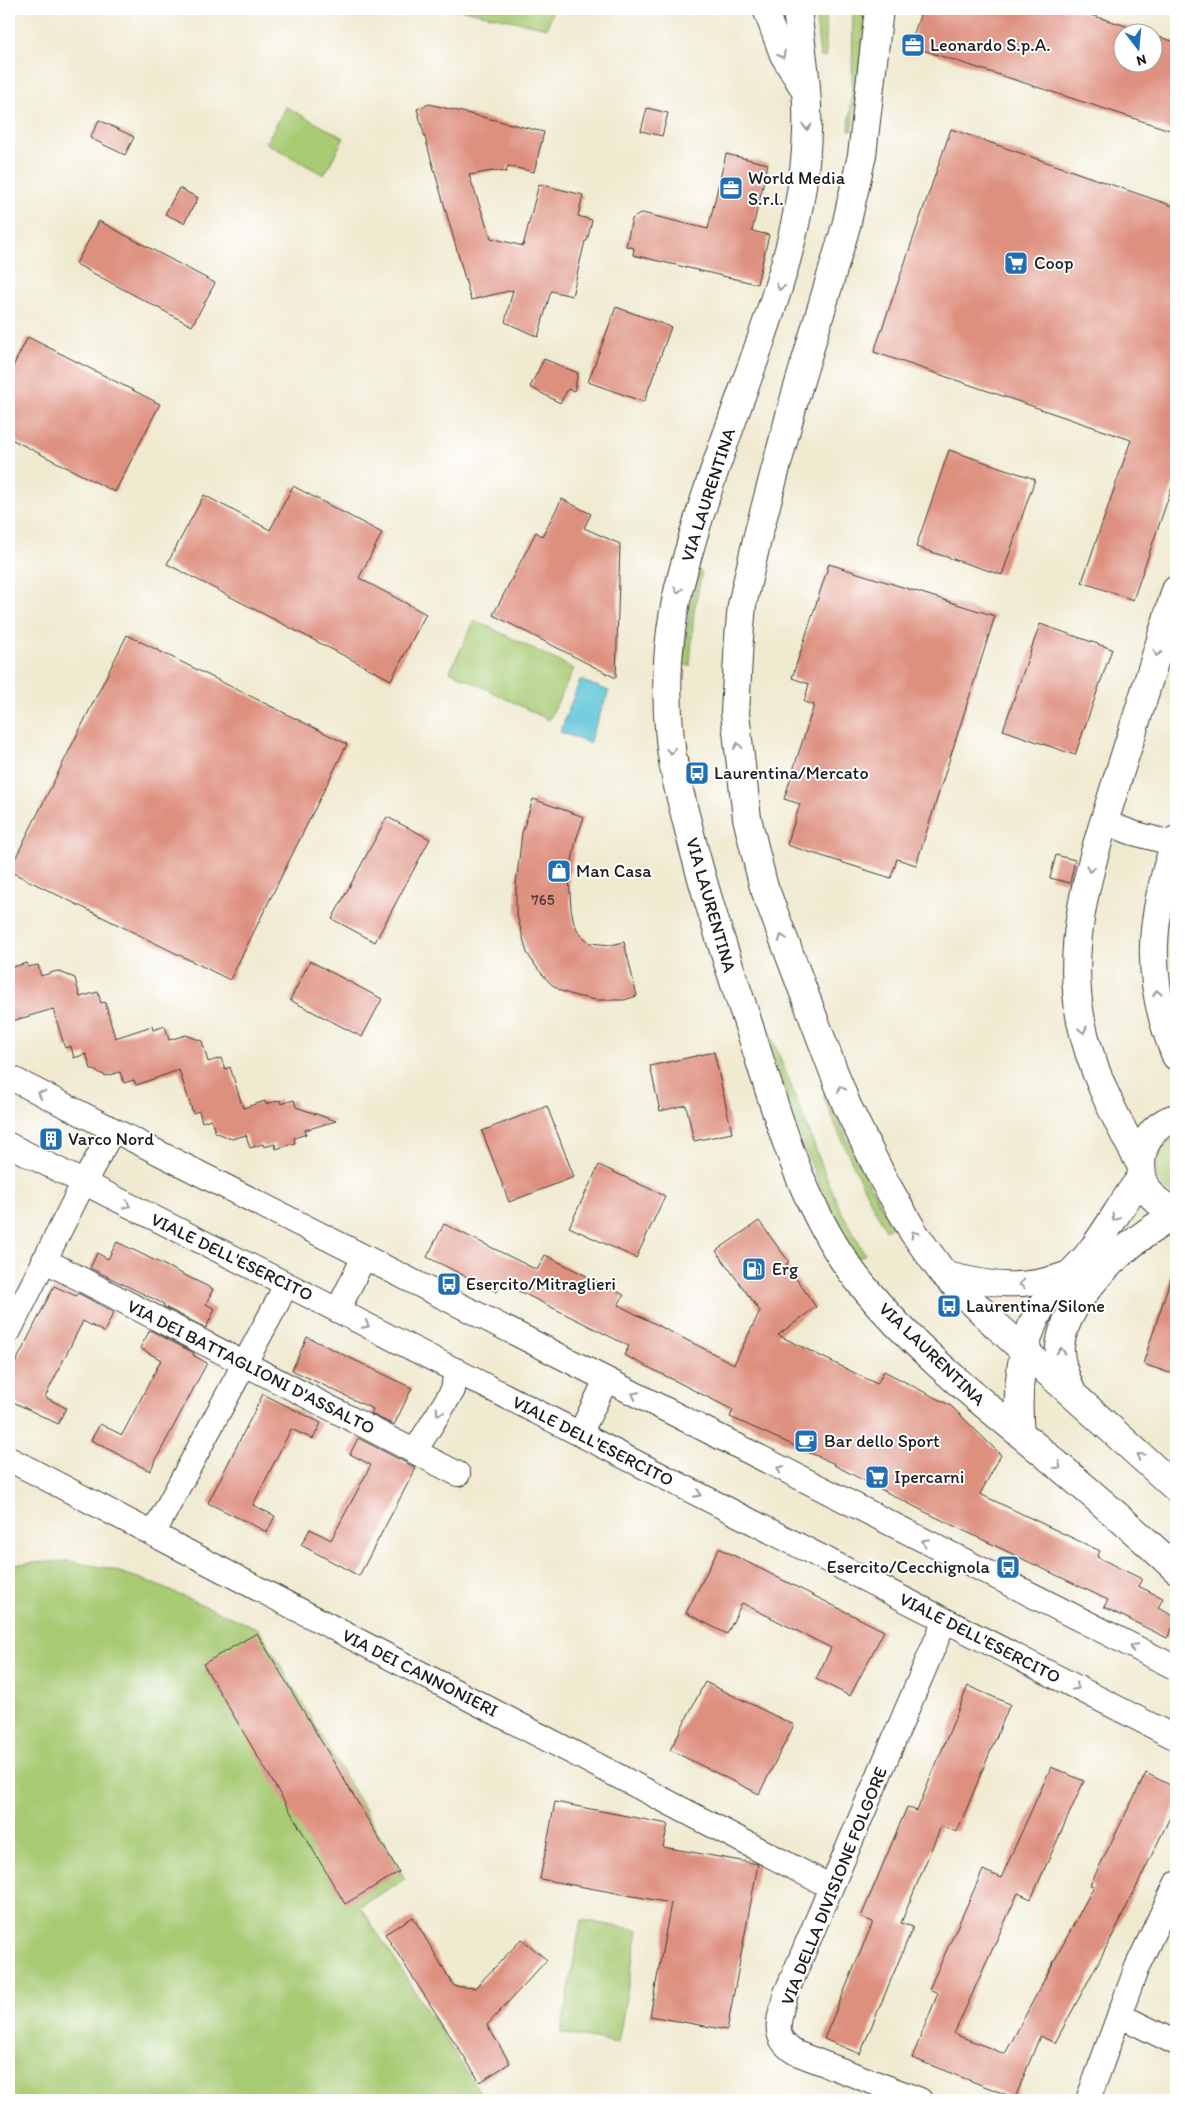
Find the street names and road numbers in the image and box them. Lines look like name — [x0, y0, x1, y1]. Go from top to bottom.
street label: VIA LAURENTINA — [676, 425, 740, 565]
street label: VIA LAURENTINA — [681, 835, 741, 975]
street label: VIALE DELL'ESERCITO — [147, 1208, 317, 1306]
street label: VIA DEI BATTAGLIONI D'ASSALTO — [124, 1295, 378, 1439]
street label: VIA LAURENTINA — [874, 1298, 990, 1411]
street label: VIALE DELL'ESERCITO — [509, 1391, 677, 1491]
street label: VIALE DELL'ESERCITO — [896, 1588, 1064, 1688]
street label: VIA DEI CANNONIERI — [338, 1624, 502, 1722]
street label: VIA DELLA DIVISIONE FOLGORE — [776, 1764, 892, 2008]

